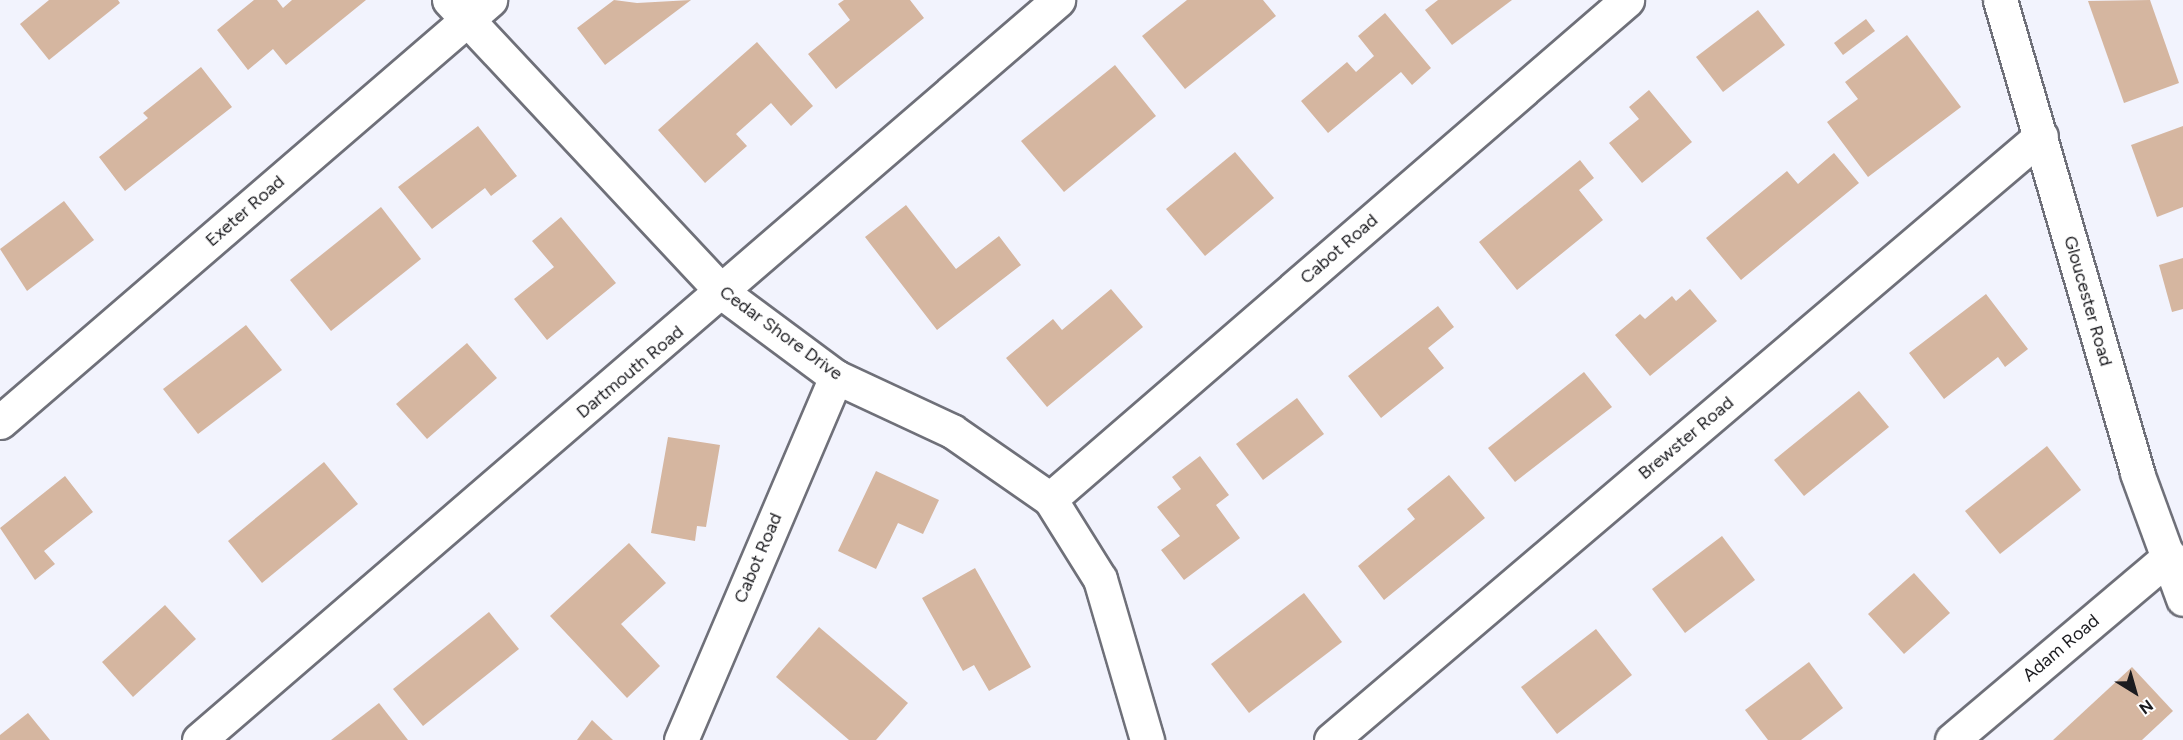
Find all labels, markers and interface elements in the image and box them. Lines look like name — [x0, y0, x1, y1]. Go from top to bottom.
street label: Exeter Road — [201, 171, 289, 251]
street label: Cabot Road — [1296, 209, 1382, 289]
street label: Gloucester Road — [2059, 233, 2117, 369]
street label: Cedar Shore Drive — [715, 281, 847, 385]
street label: Dartmouth Road — [572, 321, 688, 423]
street label: Brewster Road — [1634, 392, 1738, 484]
street label: Cabot Road — [729, 510, 787, 606]
street label: Adam Road — [2018, 610, 2104, 686]
north arrow — [2105, 662, 2165, 722]
text: N — [2135, 695, 2157, 718]

